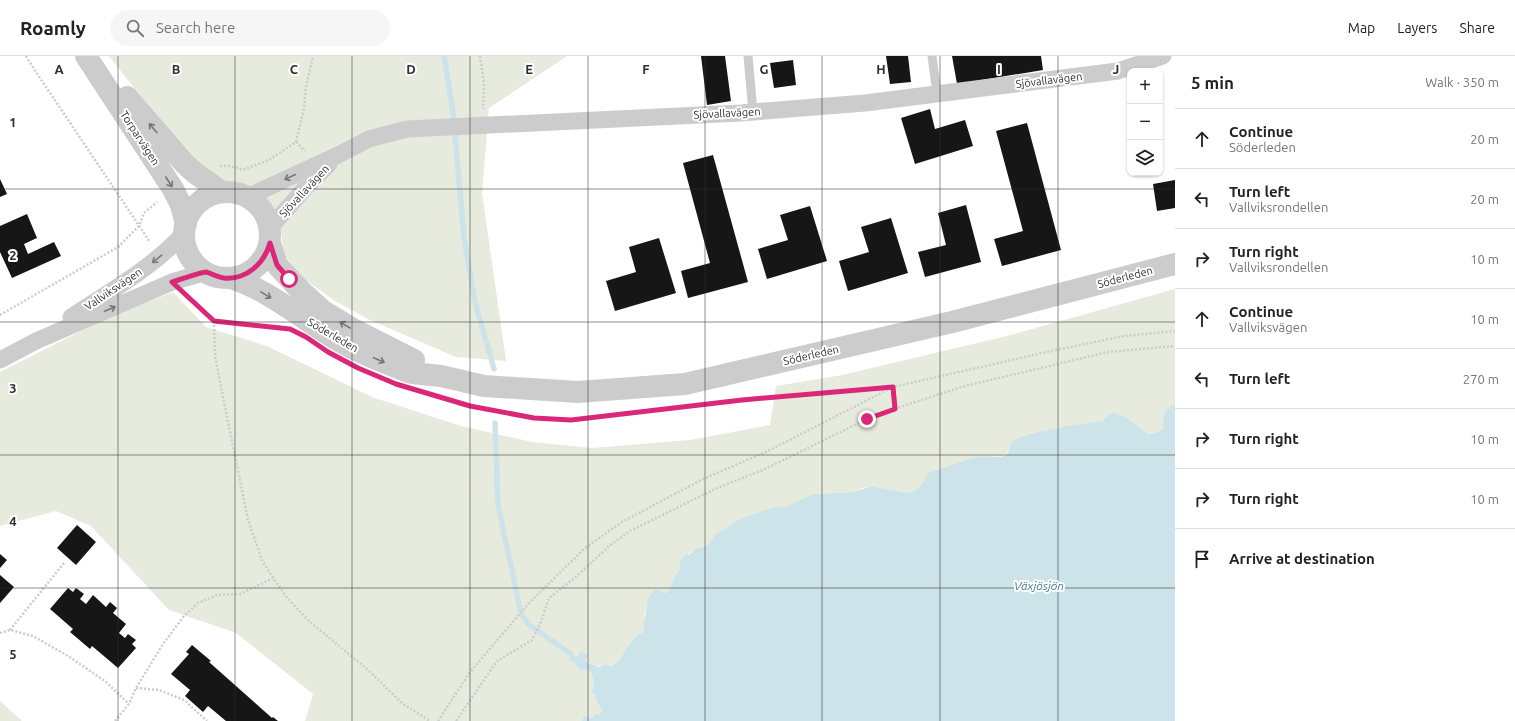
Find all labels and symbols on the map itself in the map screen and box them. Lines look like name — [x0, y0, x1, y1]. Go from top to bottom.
text: A — [54, 62, 64, 76]
text: B — [172, 62, 181, 76]
text: C — [290, 62, 299, 76]
text: D — [406, 62, 416, 76]
text: E — [525, 62, 533, 76]
text: F — [642, 62, 650, 76]
text: G — [760, 62, 769, 76]
text: H — [876, 62, 886, 76]
text: I — [997, 62, 1001, 76]
text: J — [1113, 62, 1119, 76]
street label: Sjövallavägen — [1015, 70, 1083, 90]
street label: Sjövallavägen — [693, 105, 761, 121]
street label: Torparvägen — [118, 109, 162, 167]
text: 1 — [9, 115, 17, 129]
one-way arrow — [148, 122, 157, 133]
street label: Sjövallavägen — [277, 162, 331, 220]
one-way arrow — [285, 174, 297, 181]
one-way arrow — [165, 176, 173, 187]
text: 2 — [9, 248, 17, 262]
one-way arrow — [151, 254, 162, 263]
street label: Söderleden — [1096, 264, 1154, 290]
street label: Vallviksvägen — [82, 265, 144, 313]
route start — [280, 270, 298, 288]
one-way arrow — [260, 291, 272, 299]
one-way arrow — [104, 305, 116, 312]
street label: Söderleden — [305, 316, 361, 354]
one-way arrow — [339, 320, 351, 328]
street label: Söderleden — [782, 343, 840, 367]
one-way arrow — [372, 356, 384, 364]
text: 3 — [9, 381, 17, 395]
route end — [858, 410, 876, 428]
text: 4 — [9, 514, 17, 528]
water label: Växjösjön — [1014, 579, 1064, 592]
text: 5 — [9, 647, 17, 661]

